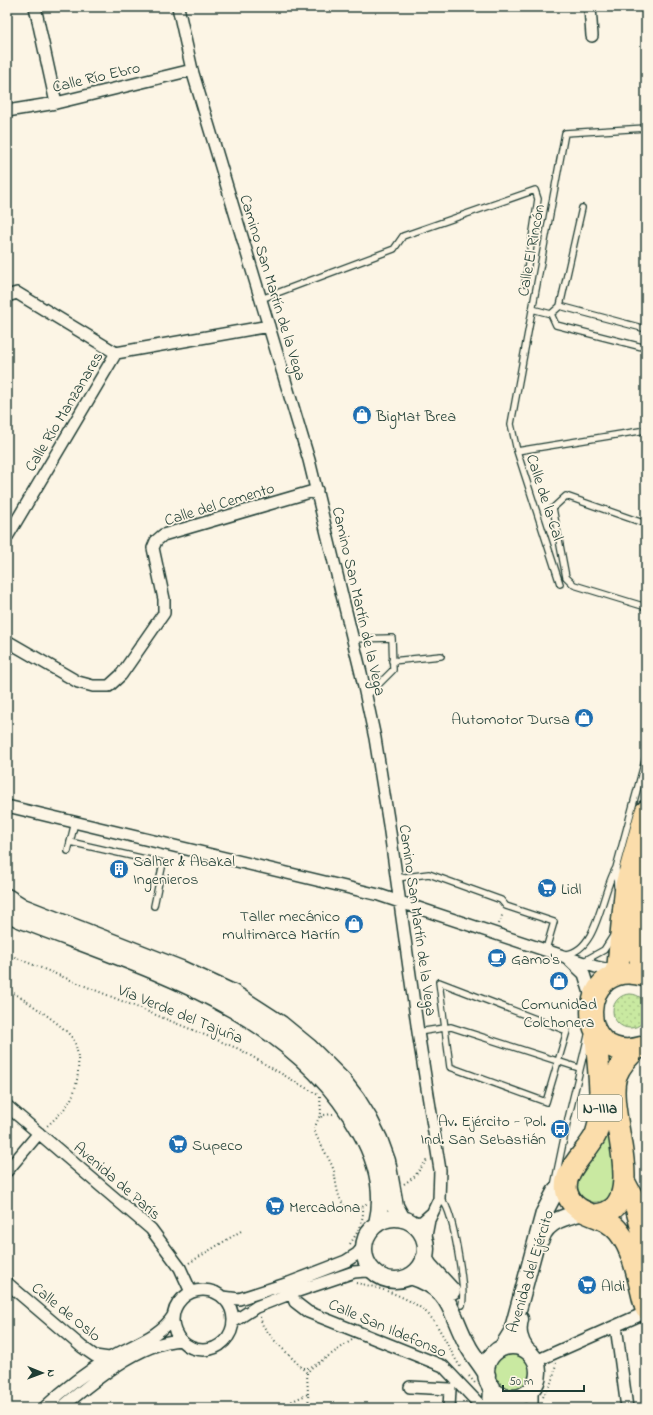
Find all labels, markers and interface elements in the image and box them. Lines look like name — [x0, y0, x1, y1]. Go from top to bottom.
street label: Calle Río Ebro — [50, 56, 143, 100]
street label: Camino San Martín de la Vega — [232, 192, 312, 383]
street label: Calle El Rincón — [512, 202, 552, 298]
street label: Calle Río Manzanares — [19, 347, 110, 477]
shop icon: BigMat Brea — [351, 404, 373, 426]
place label: BigMat Brea — [375, 405, 456, 429]
street label: Calle de la Cal — [519, 451, 569, 544]
street label: Calle del Cemento — [162, 477, 278, 533]
street label: Camino San Martín de la Vega — [325, 505, 391, 698]
shop icon: Automotor Dursa — [573, 707, 595, 729]
place label: Automotor Dursa — [451, 708, 570, 732]
street label: Camino San Martín de la Vega — [392, 823, 442, 1018]
place label: Salher & Abakal Ingenieros — [133, 850, 235, 892]
building icon: Salher & Abakal Ingenieros — [108, 858, 130, 880]
supermarket icon: Lidl — [536, 877, 558, 899]
place label: Lidl — [561, 878, 582, 902]
place label: Taller mecánico multimarca Martín — [222, 905, 340, 947]
shop icon: Taller mecánico multimarca Martín — [343, 913, 365, 935]
cafe icon: Gamo's — [486, 947, 508, 969]
place label: Gamo's — [511, 948, 560, 972]
shop icon: Comunidad Colchonera — [548, 970, 570, 992]
street label: Vía Verde del Tajuña — [113, 978, 246, 1051]
place label: Comunidad Colchonera — [521, 993, 597, 1035]
road number: N-IIIa — [578, 1095, 622, 1121]
place label: Av. Ejército - Pol. Ind. San Sebastián — [420, 1110, 546, 1152]
bus stop icon: Av. Ejército - Pol. Ind. San Sebastián — [549, 1118, 571, 1140]
supermarket icon: Supeco — [167, 1133, 189, 1155]
place label: Supeco — [192, 1134, 243, 1158]
street label: Avenida de París — [68, 1137, 166, 1226]
supermarket icon: Mercadona — [264, 1195, 286, 1217]
place label: Mercadona — [289, 1196, 360, 1220]
street label: Avenida del Ejército — [501, 1207, 561, 1336]
supermarket icon: Aldi — [576, 1274, 598, 1296]
place label: Aldi — [601, 1275, 626, 1299]
street label: Calle de Oslo — [26, 1277, 106, 1348]
street label: Calle San Ildefonso — [324, 1293, 450, 1365]
north arrow — [22, 1353, 62, 1393]
scale bar — [503, 1367, 584, 1393]
text: N — [43, 1369, 59, 1377]
text: 50 m — [509, 1373, 533, 1391]

